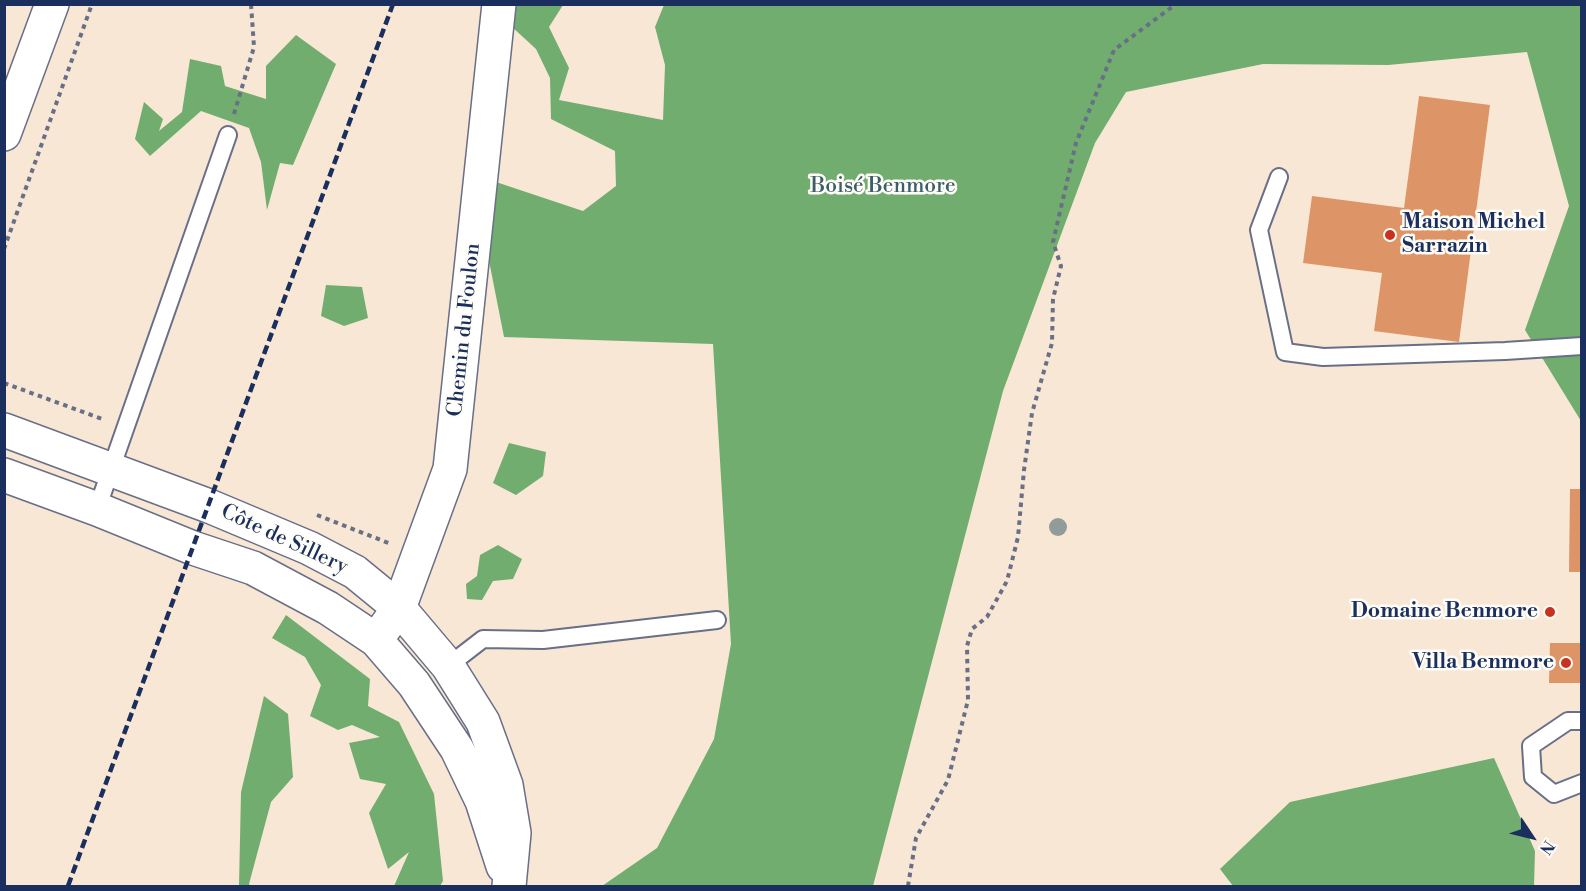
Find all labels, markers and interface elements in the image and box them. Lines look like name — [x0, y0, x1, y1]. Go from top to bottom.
park label: Boisé Benmore — [810, 174, 956, 200]
place label: Maison Michel Sarrazin — [1402, 210, 1545, 260]
marker: Maison Michel Sarrazin — [1383, 228, 1397, 242]
street label: Chemin du Foulon — [443, 242, 487, 418]
street label: Côte de Sillery — [217, 500, 351, 580]
place label: Domaine Benmore — [1351, 599, 1538, 625]
marker: Domaine Benmore — [1543, 605, 1557, 619]
place label: Villa Benmore — [1412, 650, 1554, 676]
marker: Villa Benmore — [1559, 656, 1573, 670]
north arrow — [1502, 807, 1562, 867]
text: N — [1535, 836, 1559, 858]

